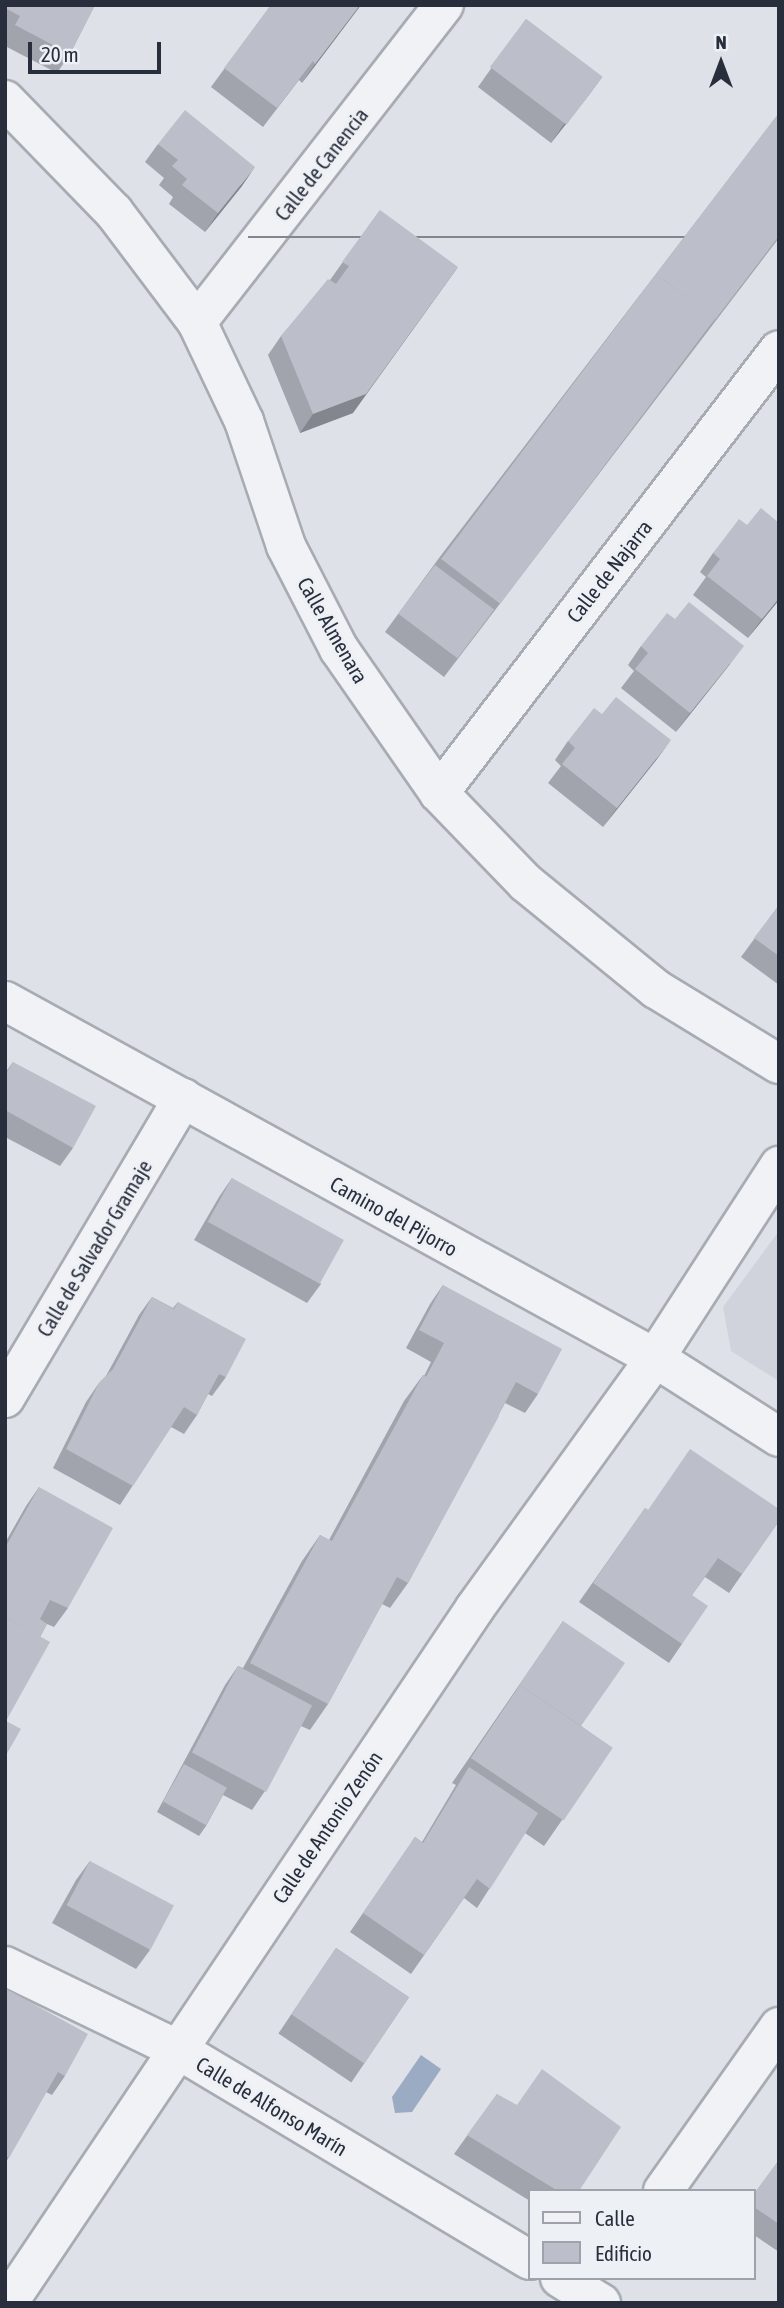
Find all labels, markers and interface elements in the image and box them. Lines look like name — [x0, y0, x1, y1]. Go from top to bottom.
scale bar — [32, 28, 164, 72]
north arrow — [686, 28, 756, 98]
text: N — [715, 31, 727, 53]
text: 20 m — [41, 42, 79, 66]
street label: Calle de Canencia — [269, 103, 373, 225]
street label: Calle de Najarra — [561, 515, 657, 627]
street label: Calle Almenara — [292, 572, 374, 688]
street label: Calle de Salvador Gramaje — [31, 1155, 157, 1341]
street label: Camino del Pijorro — [326, 1171, 462, 1261]
street label: Calle de Antonio Zenón — [267, 1746, 387, 1908]
street label: Calle de Alfonso Marín — [192, 2051, 352, 2161]
legend — [528, 2189, 756, 2280]
text: Calle — [595, 2206, 635, 2230]
text: Edificio — [595, 2241, 652, 2265]

